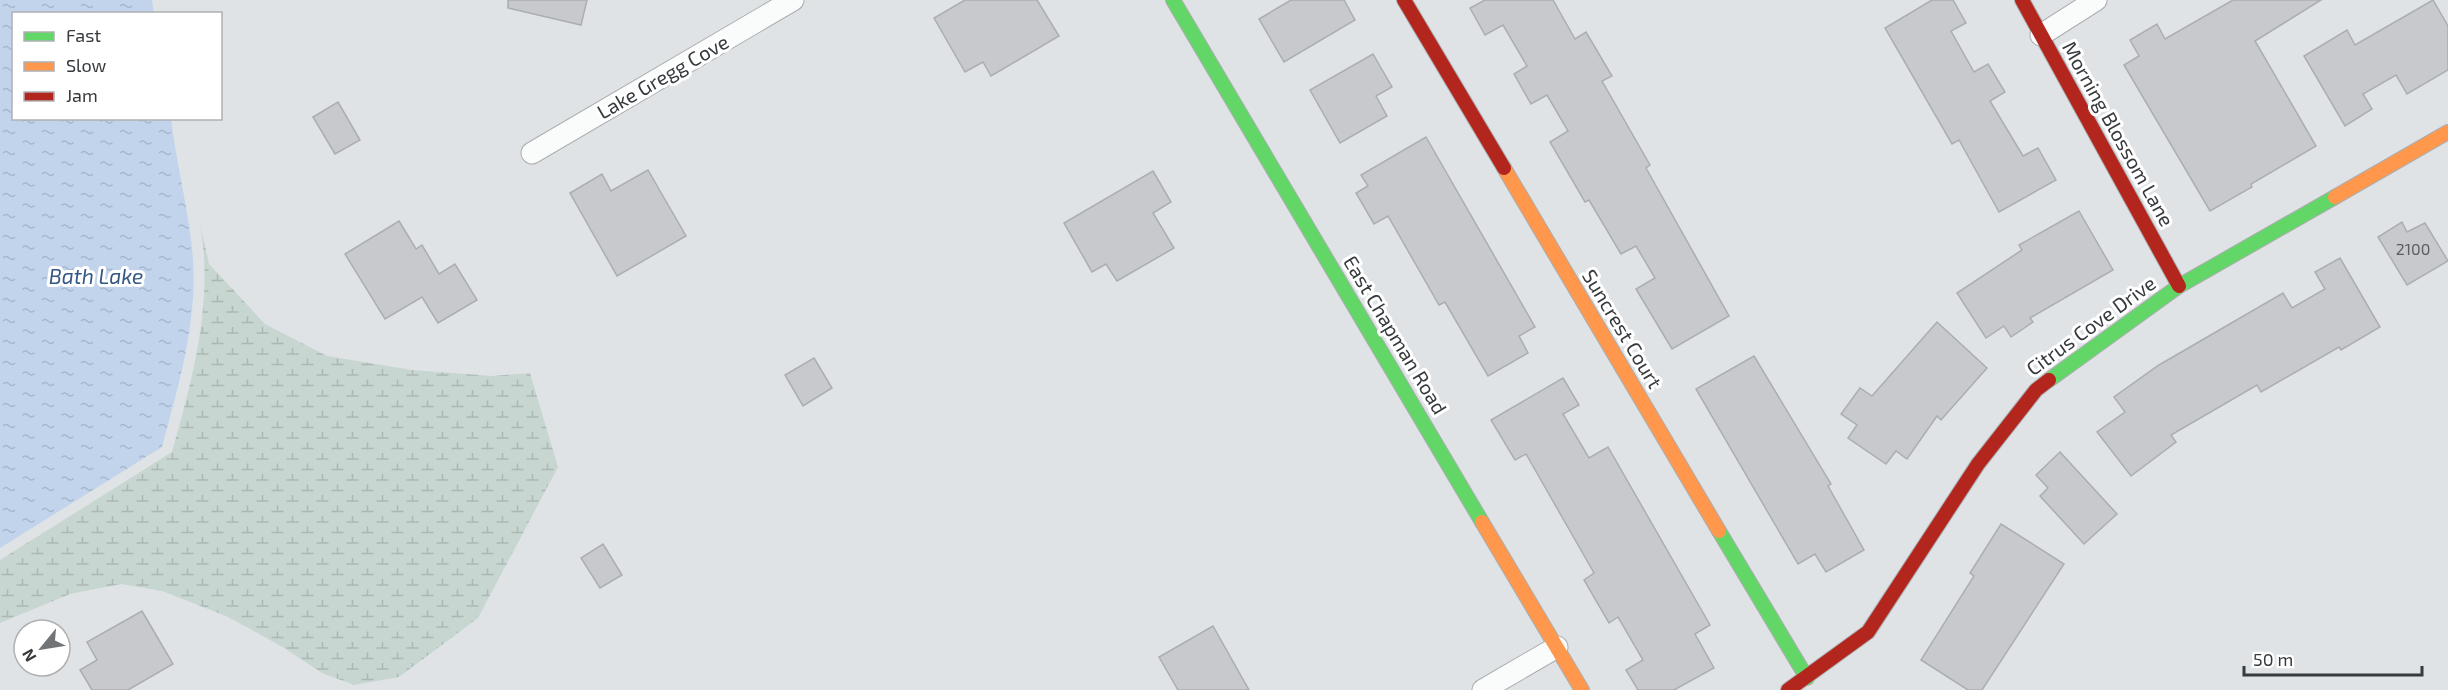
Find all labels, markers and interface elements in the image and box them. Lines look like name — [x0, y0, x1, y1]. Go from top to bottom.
legend — [12, 12, 222, 120]
text: Fast — [66, 24, 101, 46]
street label: Lake Gregg Cove — [592, 29, 733, 124]
street label: Morning Blossom Lane — [2058, 37, 2180, 230]
text: Slow — [66, 54, 107, 76]
text: Jam — [66, 84, 98, 106]
house number: 2100 — [2396, 239, 2430, 258]
street label: East Chapman Road — [1339, 251, 1453, 418]
water label: Bath Lake — [49, 263, 143, 288]
street label: Suncrest Court — [1578, 265, 1668, 393]
street label: Citrus Cove Drive — [2021, 270, 2160, 380]
north arrow — [12, 618, 72, 678]
scale bar — [2244, 639, 2422, 677]
text: N — [17, 646, 40, 666]
text: 50 m — [2253, 648, 2293, 670]

